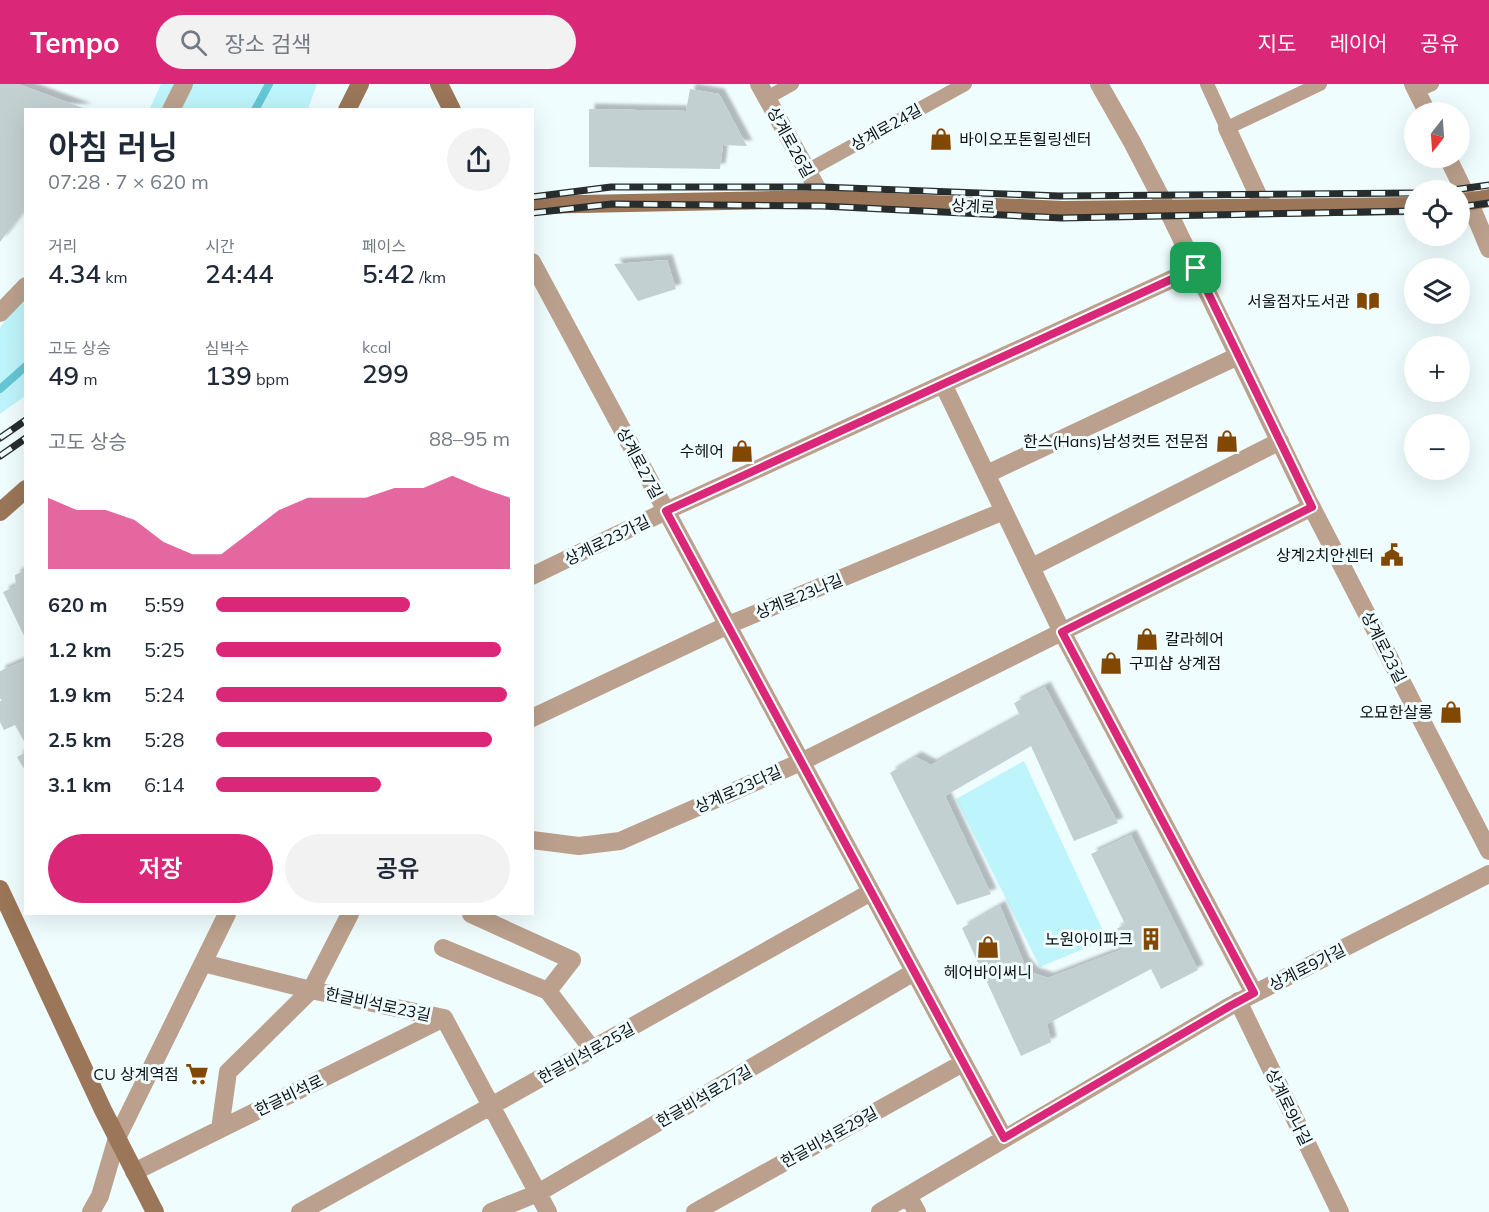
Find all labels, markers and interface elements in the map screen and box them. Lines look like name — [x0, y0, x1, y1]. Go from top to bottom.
search box — [156, 15, 576, 69]
text: Tempo — [30, 25, 120, 60]
icon: search — [177, 26, 210, 59]
text: 장소 검색 — [225, 30, 311, 58]
text: 지도 — [1258, 30, 1296, 56]
text: 레이어 — [1329, 30, 1387, 56]
text: 공유 — [1420, 30, 1459, 56]
street label: 상계로24길 — [847, 99, 925, 155]
north arrow — [1404, 102, 1470, 168]
map controls — [1404, 102, 1470, 480]
street label: 상계로26길 — [763, 103, 819, 181]
text: 아침 러닝 — [48, 126, 178, 167]
shop icon: 바이오포톤힐링센터 — [928, 126, 954, 152]
button: share — [447, 128, 510, 191]
place label: 바이오포톤힐링센터 — [959, 129, 1091, 149]
text: 07:28 · 7 × 620 m — [48, 169, 209, 194]
button: locate — [1404, 180, 1470, 246]
street label: 상계로 — [950, 195, 996, 217]
text: 거리 — [48, 236, 77, 256]
text: 시간 — [205, 236, 234, 256]
text: 페이스 — [362, 236, 406, 256]
pin — [1170, 242, 1221, 293]
icon: arrive — [1179, 251, 1212, 284]
text: 4.34 — [48, 257, 101, 290]
text: 24:44 — [205, 257, 274, 290]
text: 5:42 — [362, 257, 415, 290]
button: layers — [1404, 258, 1470, 324]
text: km — [101, 267, 127, 287]
text: /km — [415, 267, 446, 287]
library icon: 서울점자도서관 — [1355, 288, 1381, 314]
place label: 서울점자도서관 — [1247, 291, 1350, 311]
button: + — [1404, 336, 1470, 402]
text: kcal — [362, 337, 391, 357]
text: 고도 상승 — [48, 338, 111, 358]
text: 심박수 — [205, 338, 249, 358]
text: 299 — [362, 357, 409, 390]
text: 49 — [48, 359, 79, 392]
text: 139 — [205, 359, 252, 392]
text: m — [79, 369, 97, 389]
text: bpm — [252, 369, 289, 389]
button: − — [1404, 414, 1470, 480]
street label: 상계로27길 — [613, 424, 667, 502]
text: 88–95 m — [429, 426, 510, 451]
shop icon: 한스(Hans)남성컷트 전문점 — [1214, 428, 1240, 454]
text: 고도 상승 — [48, 429, 127, 454]
place label: 한스(Hans)남성컷트 전문점 — [1023, 431, 1209, 451]
shop icon: 수헤어 — [729, 438, 755, 464]
place label: 수헤어 — [680, 441, 724, 461]
street label: 상계로23가길 — [561, 511, 653, 569]
public building icon: 상계2치안센터 — [1379, 542, 1405, 568]
place label: 상계2치안센터 — [1276, 545, 1374, 565]
street label: 상계로23나길 — [752, 569, 846, 623]
text: 620 m — [48, 592, 107, 617]
text: 5:59 — [144, 592, 185, 617]
street label: 상계로23길 — [1357, 608, 1411, 686]
shop icon: 칼라헤어 — [1134, 626, 1160, 652]
place label: 칼라헤어 — [1165, 629, 1224, 649]
text: 1.2 km — [48, 637, 111, 662]
text: 5:25 — [144, 637, 185, 662]
shop icon: 구피샵 상계점 — [1098, 650, 1124, 676]
place label: 구피샵 상계점 — [1129, 653, 1222, 673]
text: 1.9 km — [48, 682, 111, 707]
text: 5:24 — [144, 682, 185, 707]
shop icon: 오묘한살롱 — [1438, 699, 1464, 725]
place label: 오묘한살롱 — [1359, 702, 1433, 722]
text: 2.5 km — [48, 727, 111, 752]
text: 5:28 — [144, 727, 185, 752]
street label: 상계로23다길 — [692, 761, 784, 817]
text: 3.1 km — [48, 772, 111, 797]
text: 6:14 — [144, 772, 185, 797]
button: 저장 — [48, 834, 273, 903]
button: 공유 — [285, 834, 510, 903]
building icon: 노원아이파크 — [1138, 926, 1164, 952]
place label: 노원아이파크 — [1045, 929, 1133, 949]
shop icon: 헤어바이써니 — [975, 934, 1001, 960]
street label: 상계로9가길 — [1265, 939, 1349, 995]
place label: 헤어바이써니 — [944, 962, 1032, 982]
street label: 한글비석로23길 — [323, 983, 433, 1025]
street label: 한글비석로25길 — [534, 1018, 638, 1088]
street label: 한글비석로27길 — [652, 1060, 756, 1132]
supermarket icon: CU 상계역점 — [184, 1061, 210, 1087]
place label: CU 상계역점 — [93, 1064, 179, 1084]
street label: 상계로9나길 — [1262, 1065, 1316, 1149]
street label: 한글비석로 — [252, 1070, 327, 1120]
street label: 한글비석로29길 — [777, 1102, 881, 1172]

